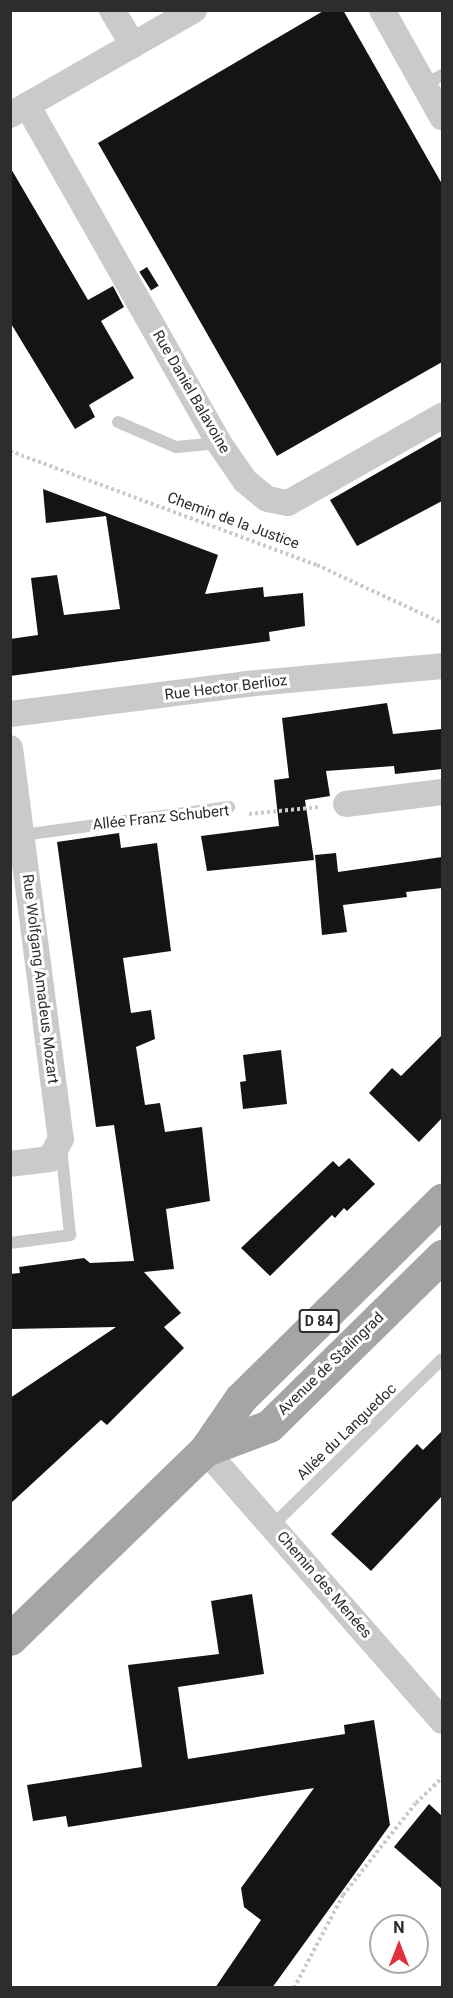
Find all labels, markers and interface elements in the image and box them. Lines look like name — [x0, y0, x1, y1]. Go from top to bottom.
street label: Rue Daniel Balavoine — [148, 327, 234, 457]
street label: Chemin de la Justice — [165, 489, 301, 553]
street label: Rue Hector Berlioz — [164, 672, 288, 704]
street label: Allée Franz Schubert — [92, 802, 230, 834]
street label: Rue Wolfgang Amadeus Mozart — [18, 873, 62, 1085]
street label: Avenue de Stalingrad — [274, 1309, 388, 1419]
road number: D 84 — [298, 1310, 340, 1332]
street label: Allée du Languedoc — [294, 1380, 400, 1484]
street label: Chemin des Menées — [273, 1528, 375, 1642]
north arrow — [369, 1914, 429, 1974]
text: N — [393, 1918, 405, 1937]

